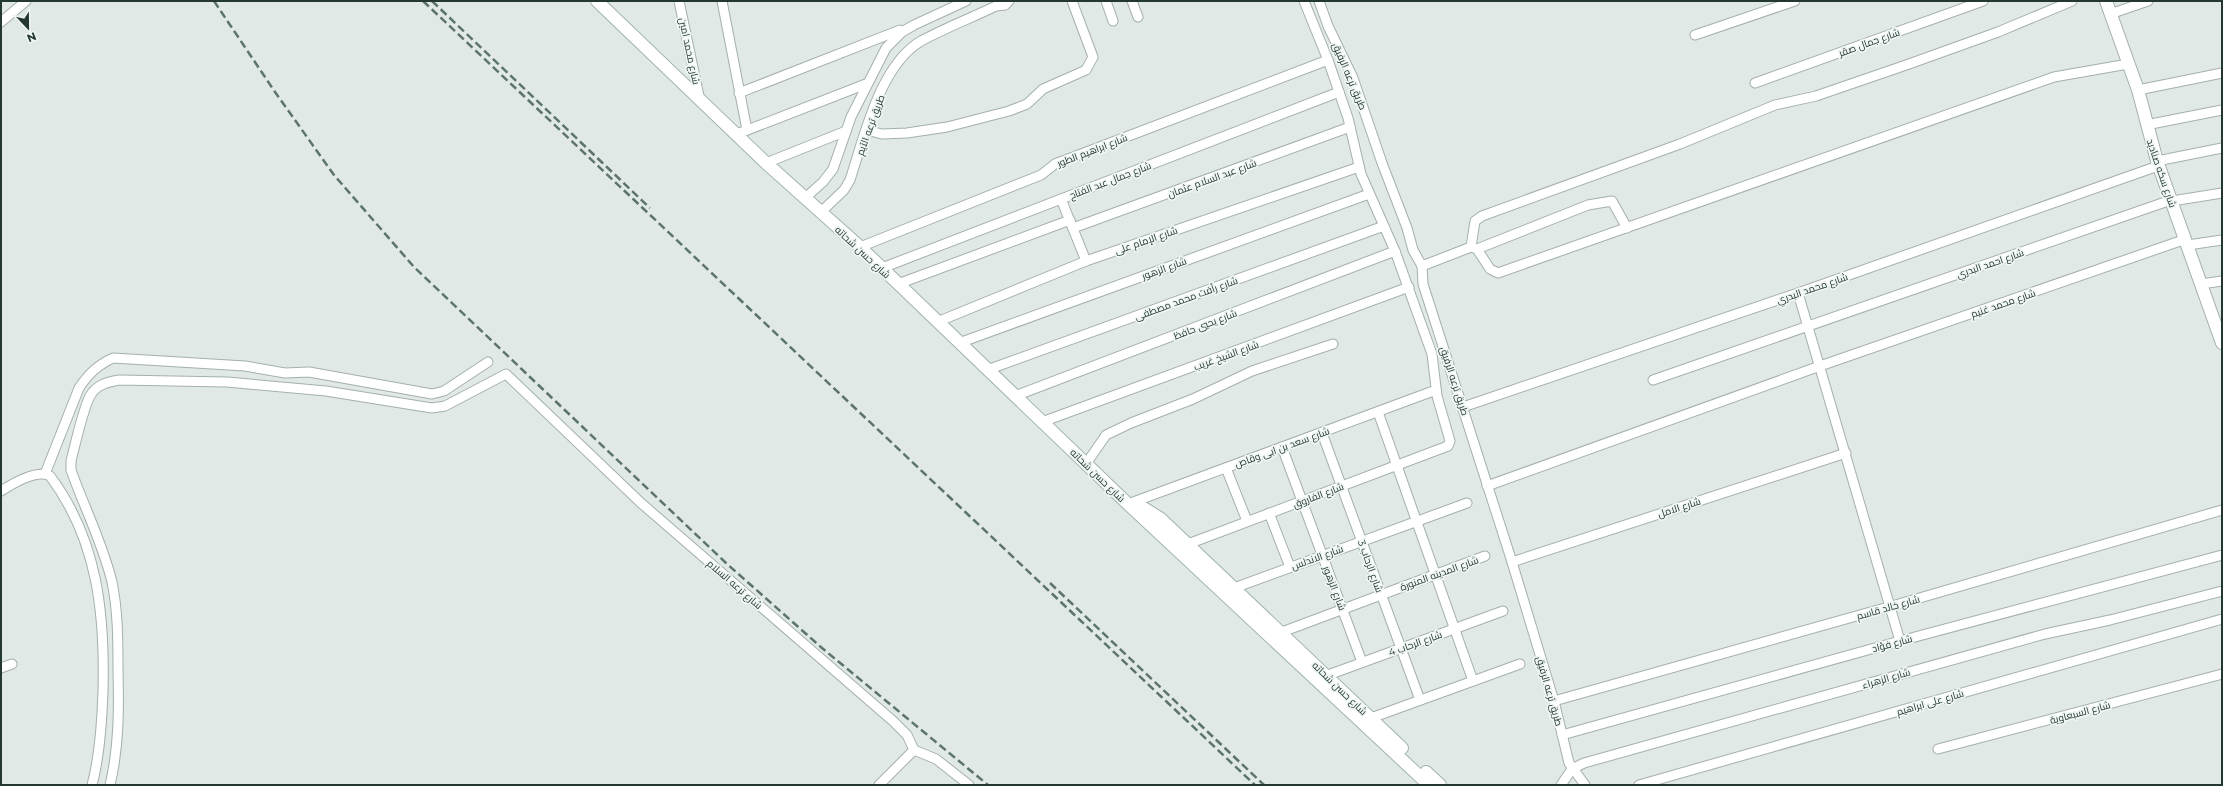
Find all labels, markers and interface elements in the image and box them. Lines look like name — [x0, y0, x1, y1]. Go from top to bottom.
north arrow — [8, 8, 48, 48]
street label: شارع محمد امين — [676, 16, 703, 86]
street label: شارع جمال صقر — [1836, 25, 1902, 60]
text: N — [25, 29, 38, 45]
street label: طريق ترعه الرفيق — [1330, 41, 1370, 112]
street label: طريق ترعه الآيم — [853, 93, 888, 158]
street label: شارع ابراهيم الطور — [1054, 131, 1130, 171]
street label: شارع سكه صناديد — [2144, 137, 2179, 209]
street label: شارع عبد السلام عثمان — [1166, 156, 1259, 202]
street label: شارع جمال عبد الفتاح — [1067, 159, 1153, 202]
street label: شارع حسن شحاته — [832, 223, 893, 281]
street label: شارع الإمام على — [1113, 224, 1180, 258]
street label: شارع احمد البدري — [1955, 246, 2026, 282]
street label: شارع الزهور — [1139, 254, 1188, 283]
street label: شارع محمد البدري — [1775, 270, 1850, 308]
street label: شارع رأفت محمد مصطفى — [1133, 274, 1240, 323]
street label: شارع محمد غنيم — [1969, 286, 2038, 322]
street label: شارع يحيي حافظ — [1172, 306, 1239, 343]
street label: شارع الشيخ غريب — [1192, 338, 1261, 373]
street label: طريق ترعه الرفيق — [1437, 345, 1472, 417]
street label: شارع سعد بن ابى وقاص — [1233, 424, 1331, 471]
street label: شارع حسن شحاته — [1067, 446, 1128, 505]
street label: شارع الفاروق — [1291, 480, 1345, 511]
street label: شارع الامل — [1656, 494, 1702, 521]
street label: شارع الرحاب 3 — [1355, 538, 1386, 594]
street label: شارع الاندلس — [1289, 542, 1345, 573]
street label: شارع المدينه المنورة — [1398, 553, 1480, 594]
street label: شارع ترعه السلام — [704, 557, 765, 613]
street label: شارع الزهور — [1320, 563, 1349, 612]
street label: شارع خالد قاسم — [1855, 592, 1921, 624]
street label: شارع الرحاب 4 — [1387, 628, 1444, 659]
street label: شارع فؤاد — [1870, 632, 1914, 655]
street label: طريق ترعه الرفيق — [1533, 655, 1566, 727]
street label: شارع حسن شحاته — [1309, 659, 1370, 718]
street label: شارع الزهراء — [1861, 665, 1912, 692]
street label: شارع على ابراهيم — [1895, 687, 1966, 719]
street label: شارع السبعاوية — [2048, 698, 2112, 727]

